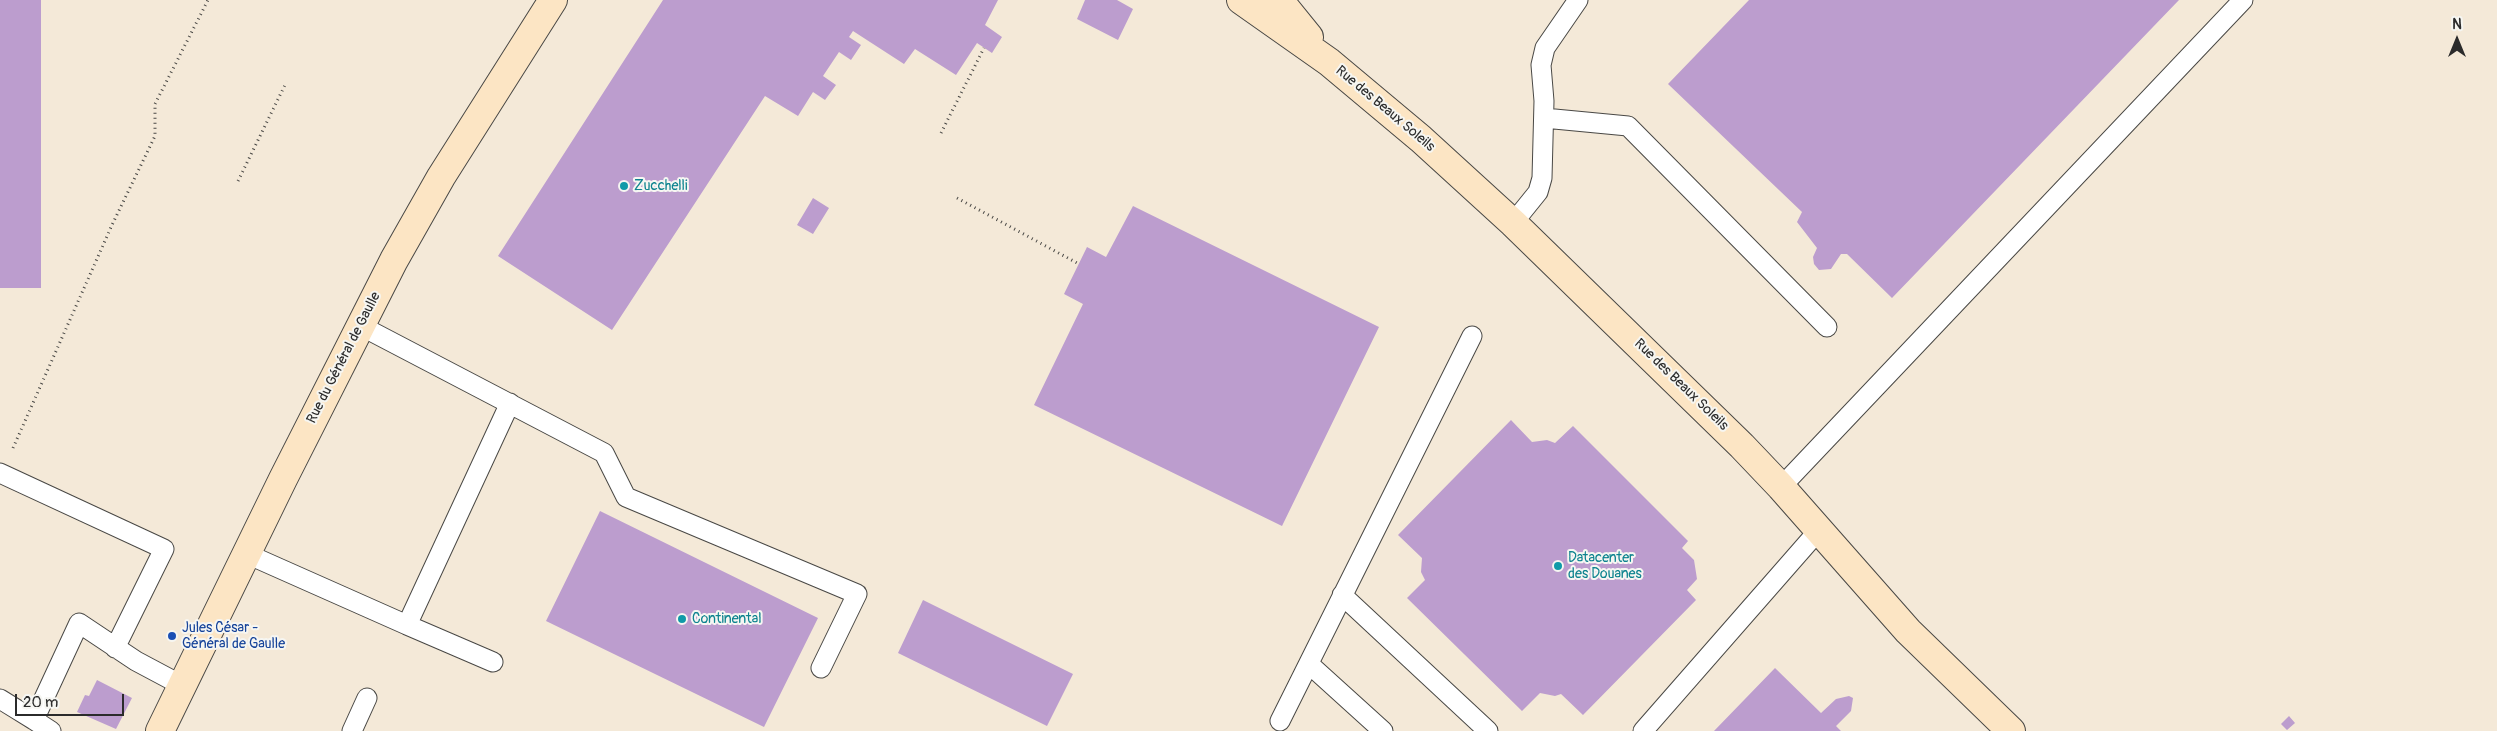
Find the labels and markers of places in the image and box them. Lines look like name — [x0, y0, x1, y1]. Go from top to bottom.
place label: Zucchelli — [634, 178, 687, 194]
marker: Zucchelli — [618, 180, 630, 192]
place label: Datacenter des Douanes — [1568, 550, 1642, 582]
marker: Datacenter des Douanes — [1552, 560, 1564, 572]
place label: Continental — [692, 611, 762, 627]
marker: Continental — [676, 613, 688, 625]
place label: Jules César - Général de Gaulle — [182, 620, 285, 652]
marker: Jules César - Général de Gaulle — [166, 630, 178, 642]

